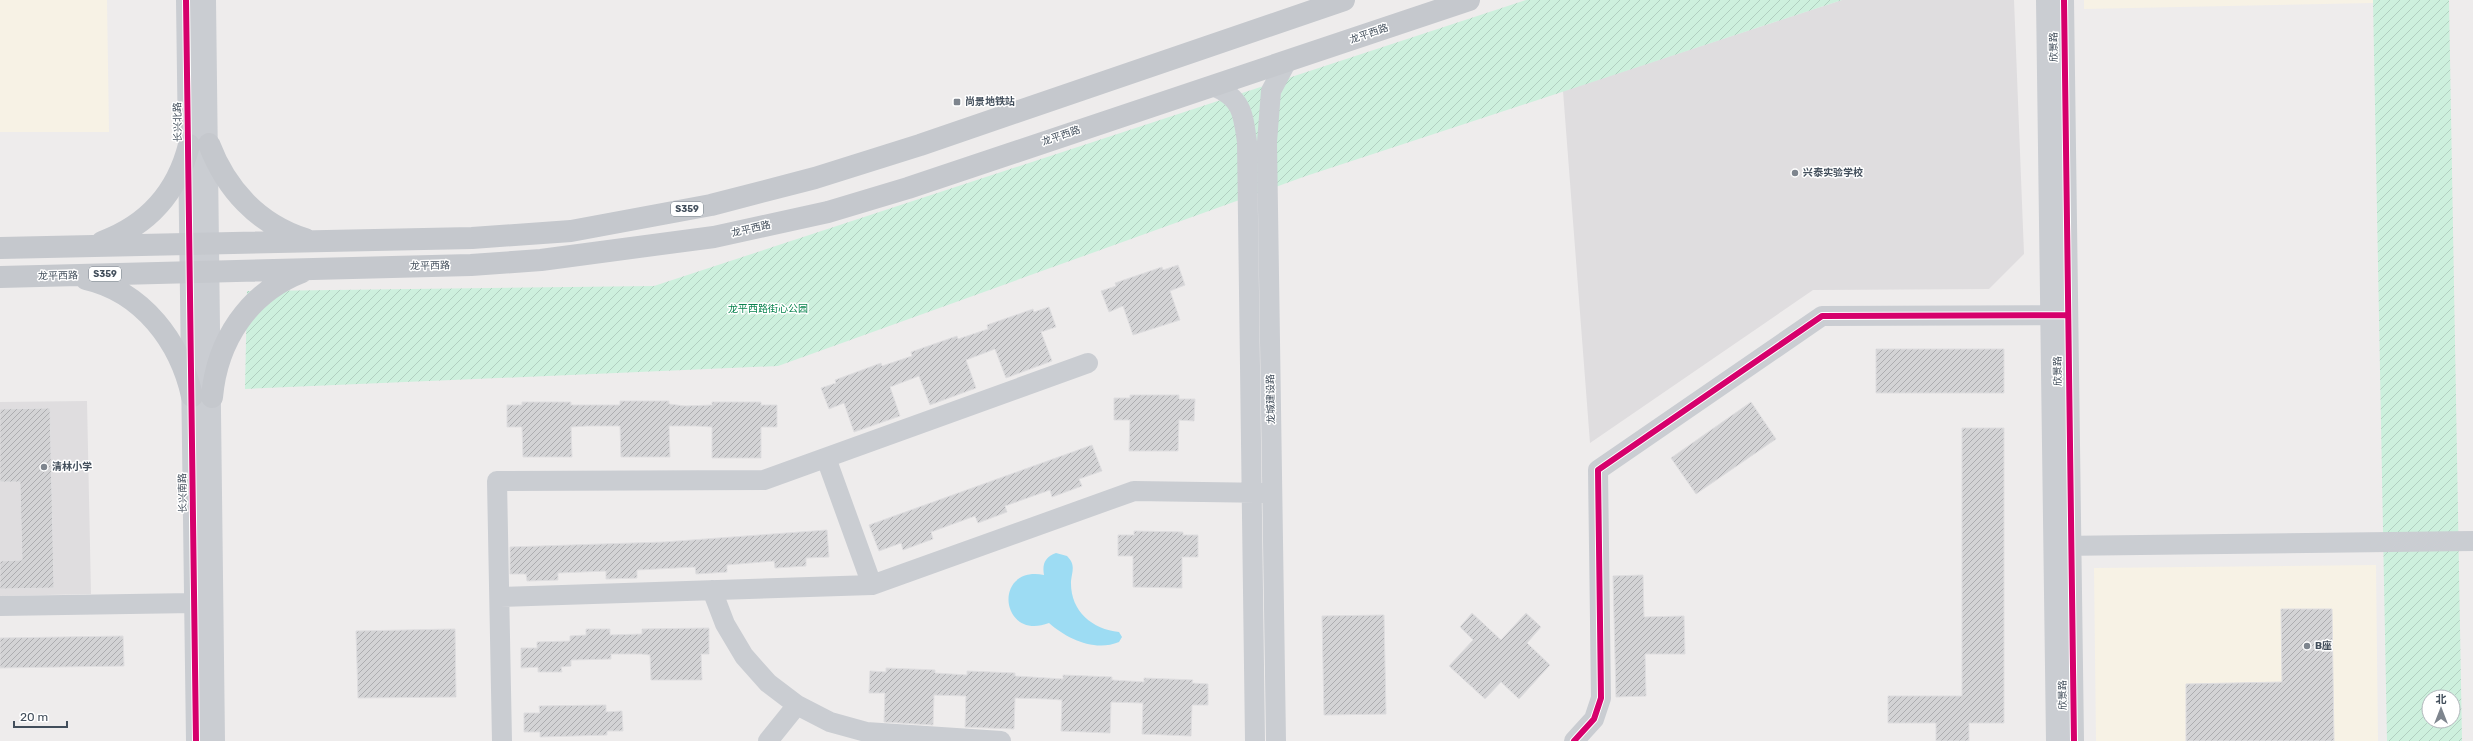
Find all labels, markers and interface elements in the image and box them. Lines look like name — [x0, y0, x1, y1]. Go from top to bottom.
street label: 龙平西路 — [1348, 22, 1390, 46]
street label: 欣景路 — [2048, 32, 2060, 62]
place label: 尚景地铁站 — [965, 96, 1015, 108]
marker: 尚景地铁站 — [952, 97, 962, 107]
street label: 长兴北路 — [172, 102, 184, 142]
street label: 龙平西路 — [1040, 124, 1082, 148]
place label: 兴泰实验学校 — [1803, 166, 1863, 179]
marker: 兴泰实验学校 — [1790, 168, 1800, 178]
road number: S359 — [671, 202, 703, 216]
street label: 龙平西路 — [730, 219, 772, 239]
street label: 龙平西路 — [410, 260, 450, 272]
road number: S359 — [89, 267, 121, 281]
street label: 龙平西路 — [38, 270, 78, 282]
park label: 龙平西路街心公园 — [728, 303, 808, 315]
street label: 欣景路 — [2052, 356, 2064, 386]
street label: 龙城建设路 — [1265, 374, 1277, 424]
place label: 清林小学 — [52, 461, 92, 473]
marker: 清林小学 — [39, 462, 49, 472]
street label: 长兴南路 — [177, 473, 189, 513]
place label: B座 — [2315, 640, 2332, 652]
marker: B座 — [2302, 641, 2312, 651]
street label: 欣景路 — [2057, 680, 2069, 710]
north arrow — [2421, 689, 2461, 729]
text: 北 — [2436, 693, 2447, 706]
scale bar — [14, 703, 67, 729]
text: 20 m — [20, 710, 48, 724]

